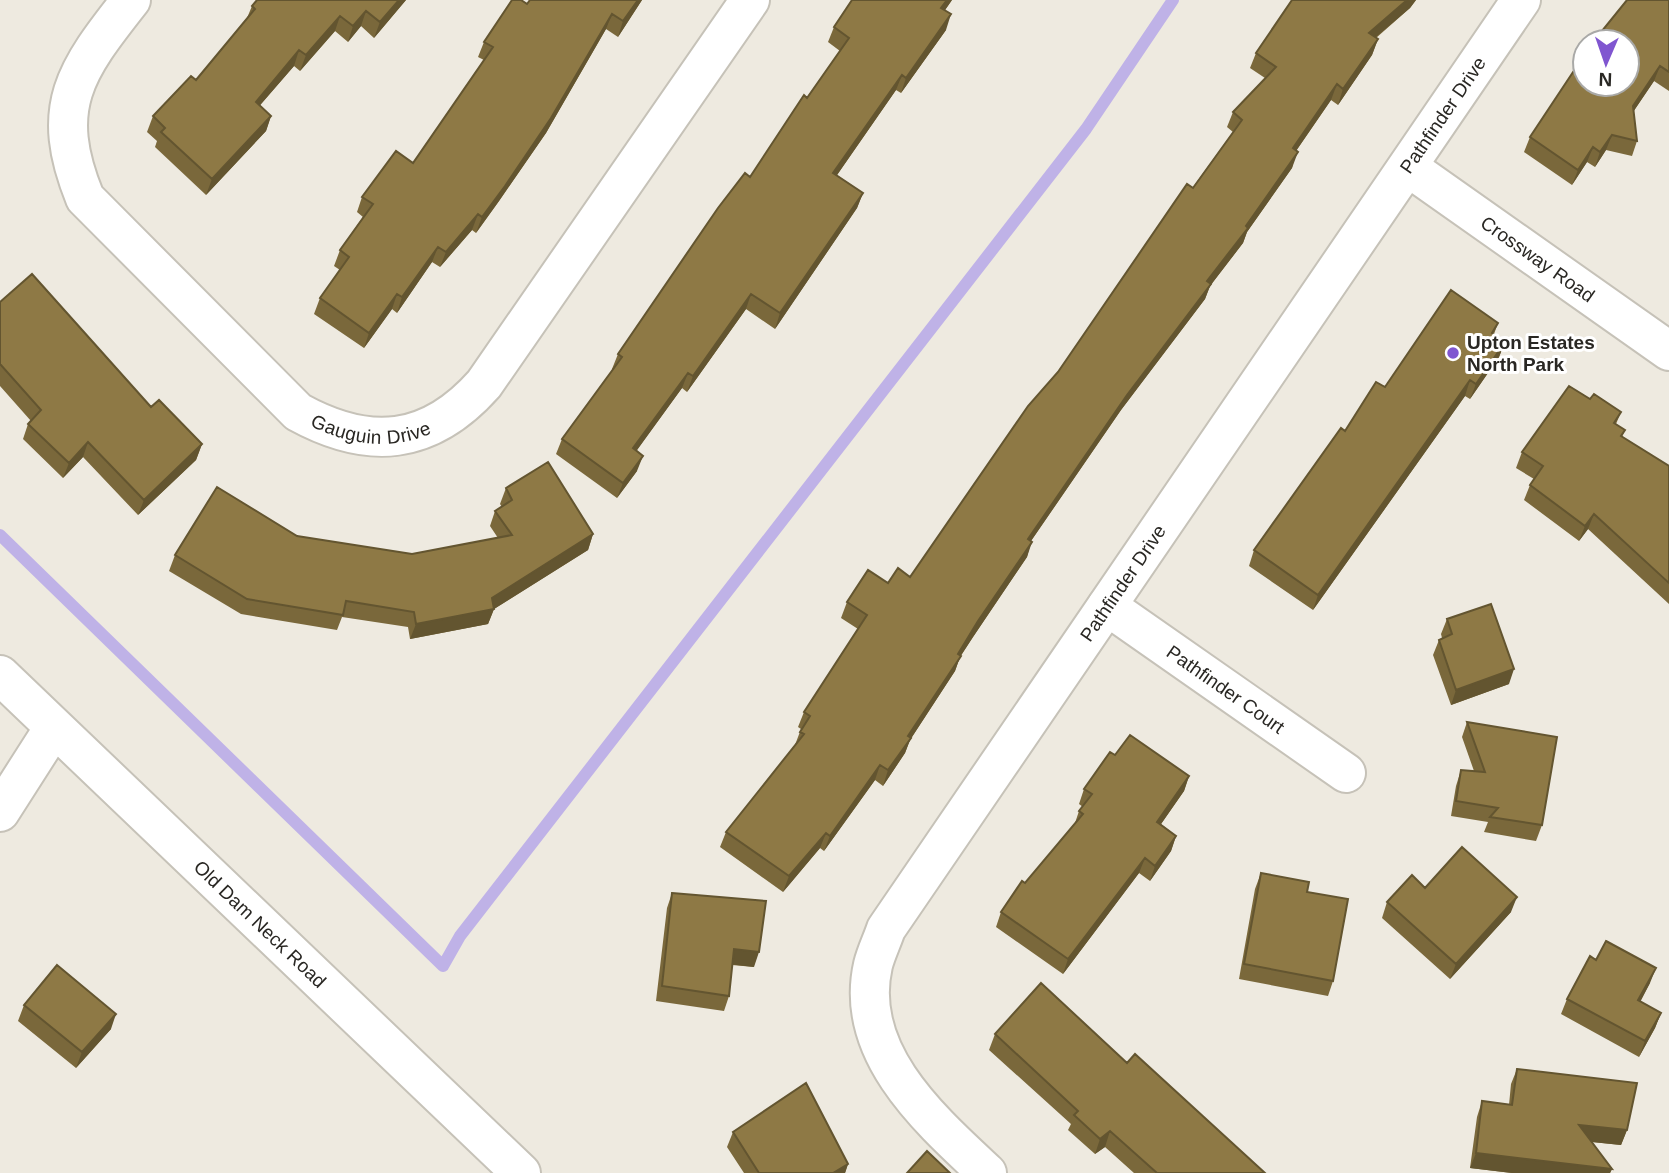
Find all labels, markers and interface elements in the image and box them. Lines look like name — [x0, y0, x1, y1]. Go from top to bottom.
north arrow — [1571, 28, 1641, 98]
street label: Pathfinder Drive — [1395, 53, 1490, 177]
text: N — [1598, 69, 1613, 90]
street label: Crossway Road — [1477, 211, 1599, 306]
place label: Upton Estates North Park — [1467, 332, 1595, 375]
marker: Upton Estates North Park — [1445, 345, 1461, 361]
street label: Gauguin Drive — [308, 410, 433, 447]
street label: Pathfinder Drive — [1075, 521, 1170, 645]
street label: Pathfinder Court — [1163, 641, 1289, 738]
street label: Old Dam Neck Road — [190, 856, 331, 992]

